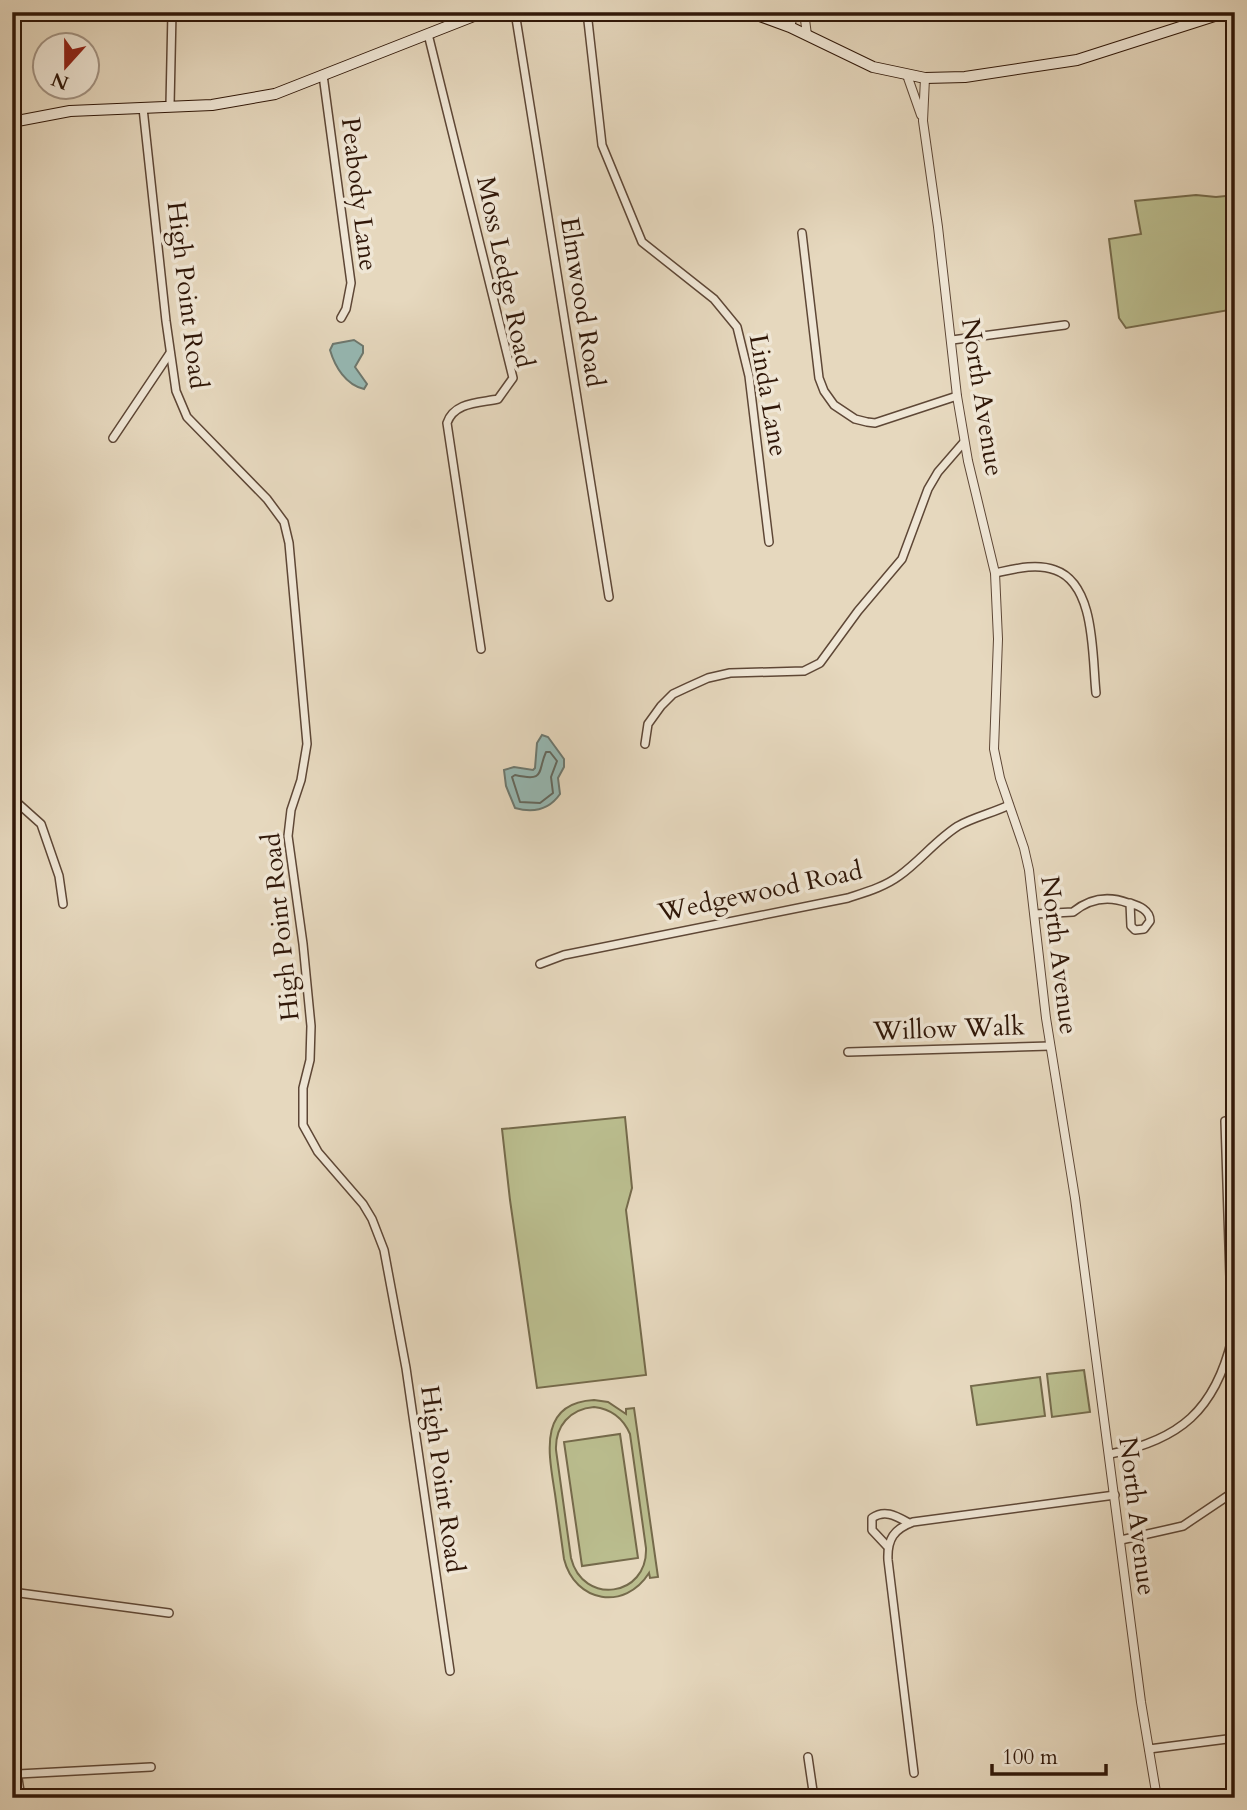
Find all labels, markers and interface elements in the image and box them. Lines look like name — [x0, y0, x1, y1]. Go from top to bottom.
north arrow — [32, 32, 102, 102]
text: N — [47, 66, 73, 96]
street label: Peabody Lane — [333, 115, 386, 273]
street label: Moss Ledge Road — [468, 173, 543, 371]
street label: High Point Road — [159, 199, 216, 391]
street label: Elmwood Road — [552, 215, 613, 390]
street label: North Avenue — [953, 316, 1012, 479]
street label: Linda Lane — [741, 331, 796, 459]
street label: High Point Road — [253, 831, 308, 1023]
street label: Wedgewood Road — [654, 853, 865, 930]
street label: North Avenue — [1032, 874, 1087, 1036]
street label: Willow Walk — [872, 1008, 1025, 1049]
street label: High Point Road — [412, 1383, 473, 1575]
street label: North Avenue — [1110, 1435, 1165, 1597]
scale bar — [992, 1733, 1105, 1777]
text: 100 m — [1002, 1743, 1058, 1772]

